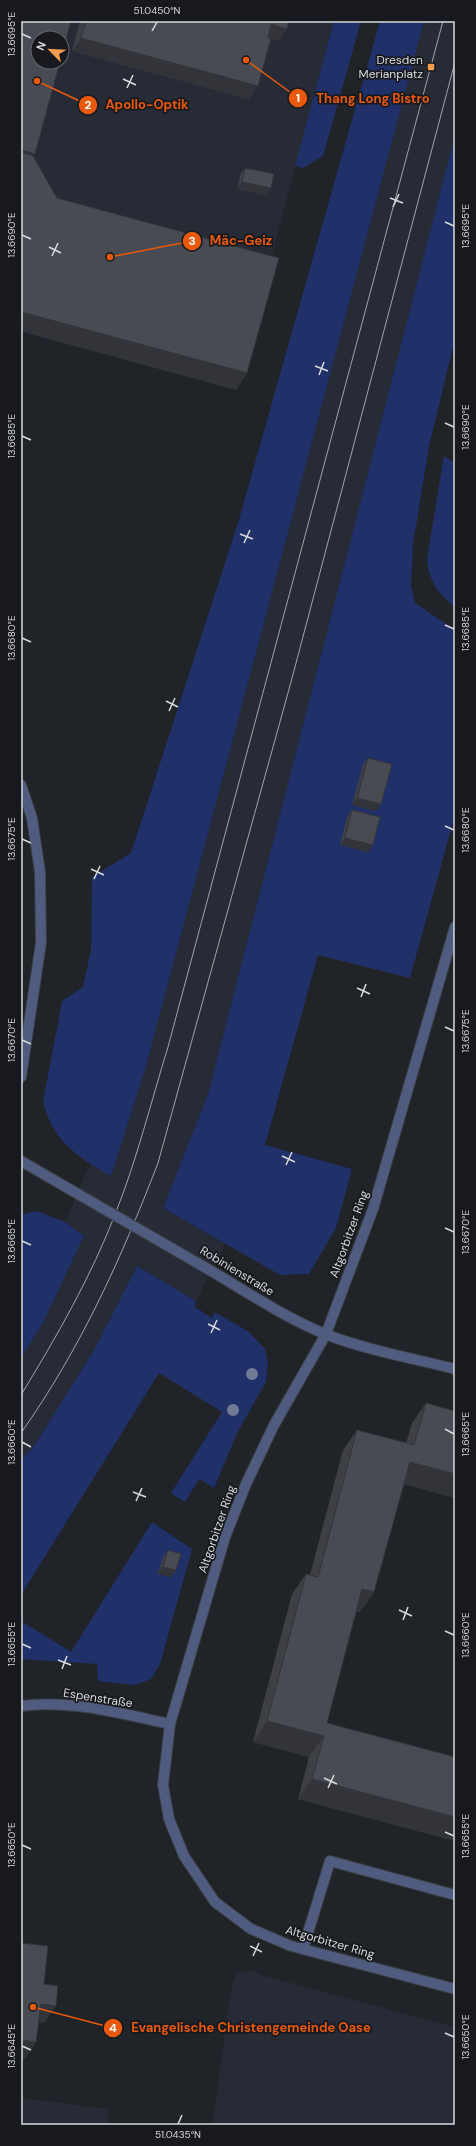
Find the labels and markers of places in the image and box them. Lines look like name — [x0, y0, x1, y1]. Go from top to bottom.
place label: Dresden Merianplatz — [359, 52, 423, 82]
marker: Dresden Merianplatz — [426, 62, 436, 72]
callout: Thang Long Bistro — [288, 86, 437, 111]
callout: Apollo-Optik — [78, 92, 197, 117]
callout: Mäc-Geiz — [182, 228, 280, 253]
callout: Evangelische Christengemeinde Oase — [103, 2015, 378, 2040]

